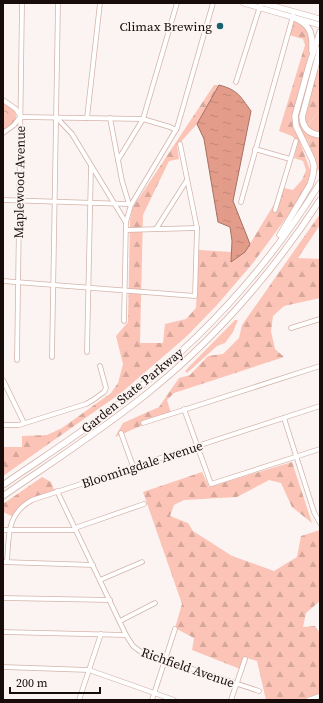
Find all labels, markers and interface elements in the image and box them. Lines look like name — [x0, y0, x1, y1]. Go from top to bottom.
place label: Climax Brewing — [119, 18, 212, 35]
marker: Climax Brewing — [215, 21, 225, 31]
street label: Maplewood Avenue — [10, 125, 29, 238]
street label: Garden State Parkway — [78, 344, 187, 437]
street label: Bloomingdale Avenue — [79, 437, 205, 492]
street label: Richfield Avenue — [139, 644, 237, 692]
scale bar — [10, 669, 100, 695]
text: 200 m — [16, 675, 48, 691]

